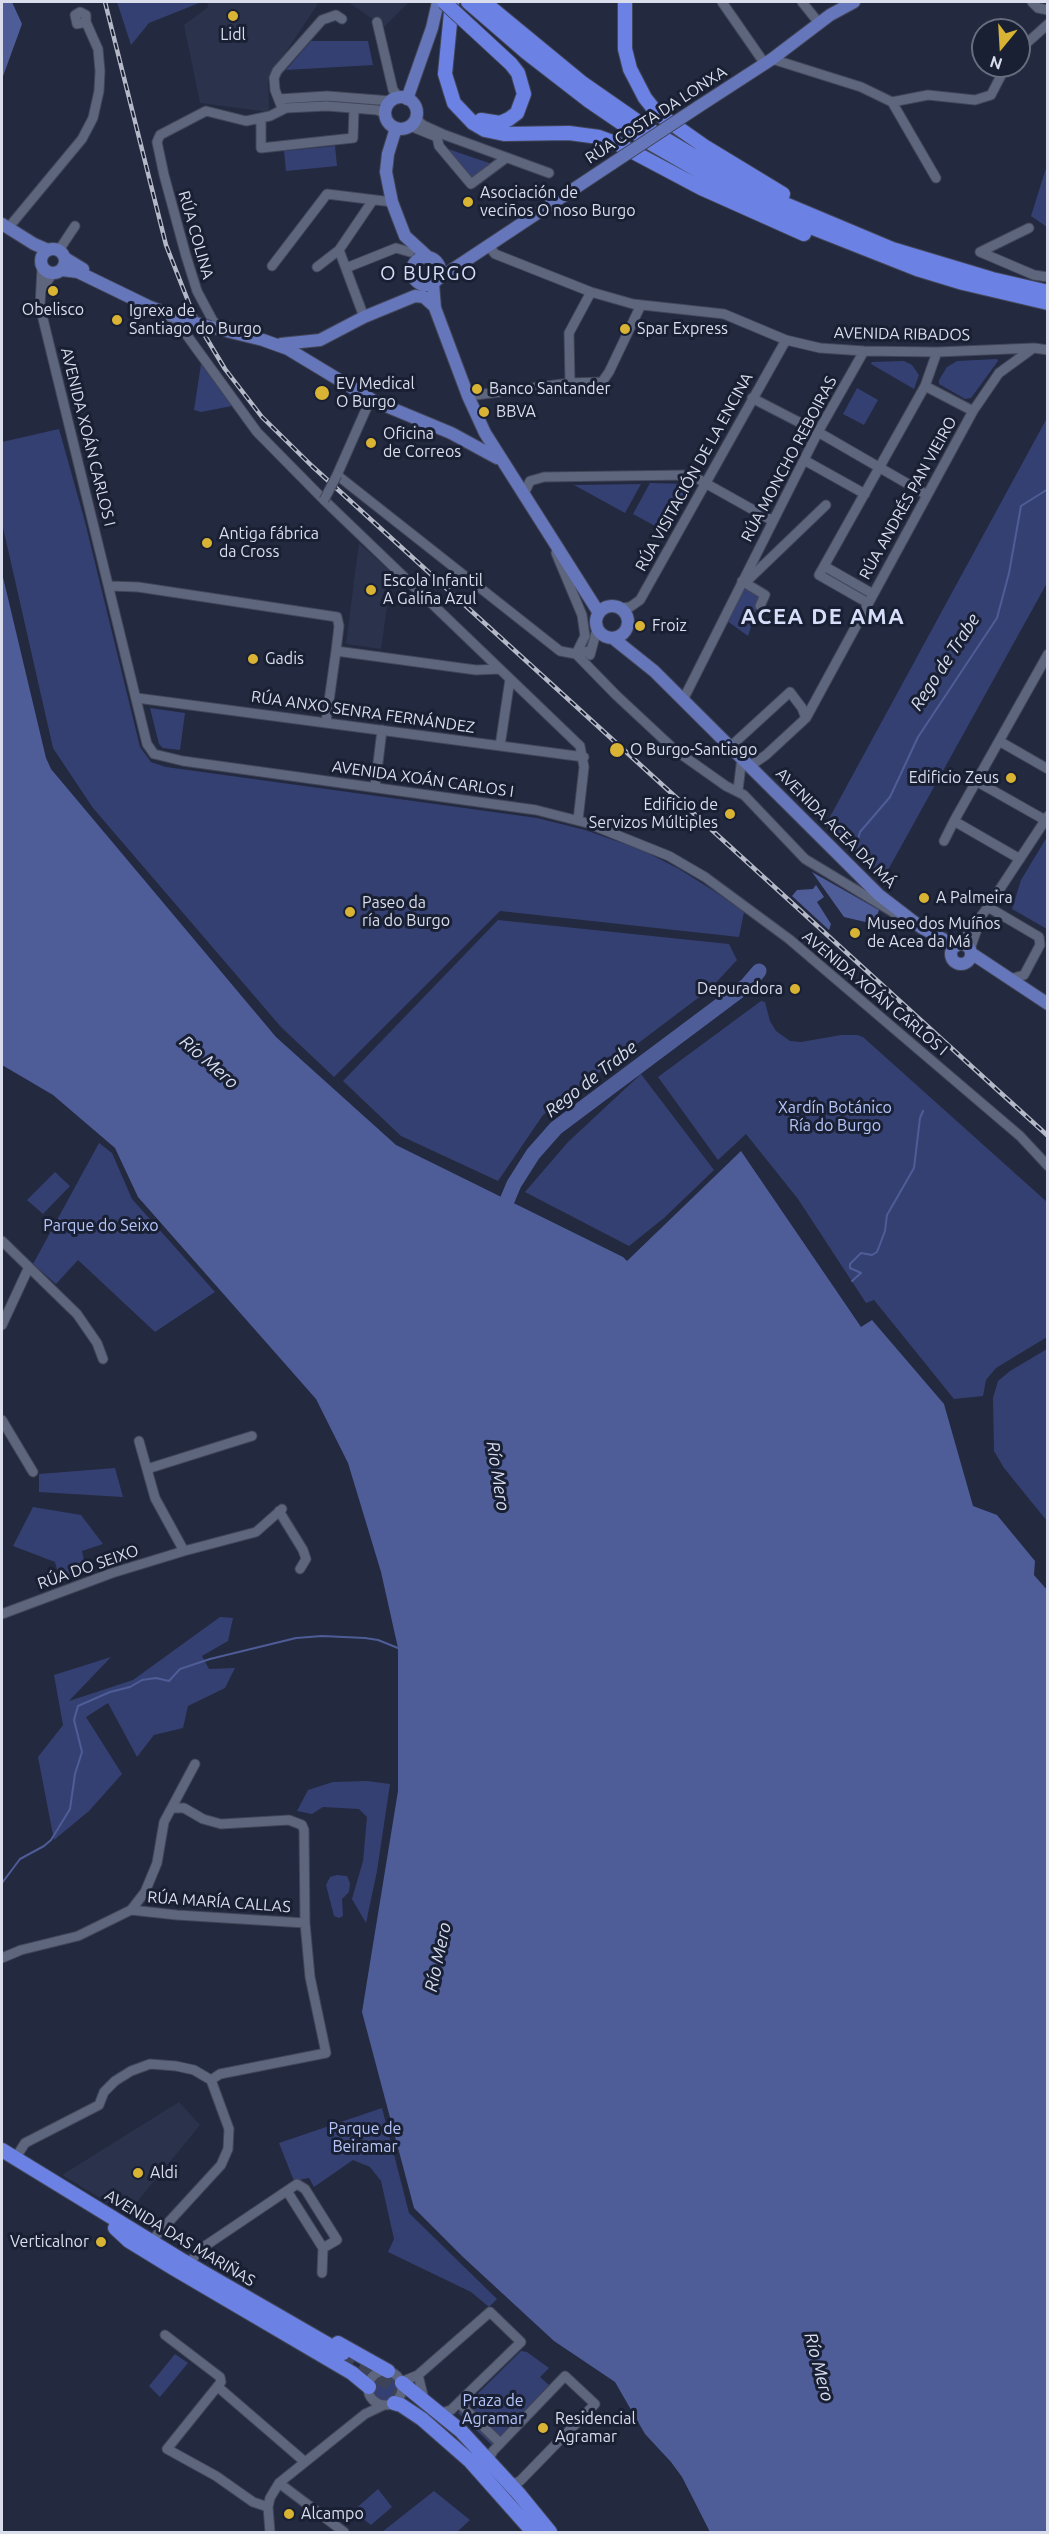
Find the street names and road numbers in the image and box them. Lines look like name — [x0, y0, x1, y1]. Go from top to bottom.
street label: RÚA COSTA DA LONXA — [582, 62, 730, 168]
street label: RÚA COLINA — [174, 189, 218, 281]
street label: AVENIDA RIBADOS — [834, 323, 970, 345]
street label: AVENIDA XOÁN CARLOS I — [56, 346, 120, 528]
street label: RÚA VISITACIÓN DE LA ENCINA — [631, 369, 757, 575]
street label: RÚA MONCHO REBOIRAS — [737, 373, 841, 545]
street label: RÚA ANDRÉS PAN VIEIRO — [855, 413, 961, 583]
street label: RÚA ANXO SENRA FERNÁNDEZ — [250, 687, 476, 737]
street label: AVENIDA XOÁN CARLOS I — [331, 757, 515, 801]
street label: AVENIDA ACEA DA MÁ — [772, 764, 900, 892]
street label: AVENIDA XOÁN CARLOS I — [799, 927, 951, 1059]
street label: RÚA DO SEIXO — [35, 1541, 141, 1593]
street label: RÚA MARÍA CALLAS — [147, 1887, 291, 1917]
street label: AVENIDA DAS MARIÑAS — [101, 2185, 259, 2291]

